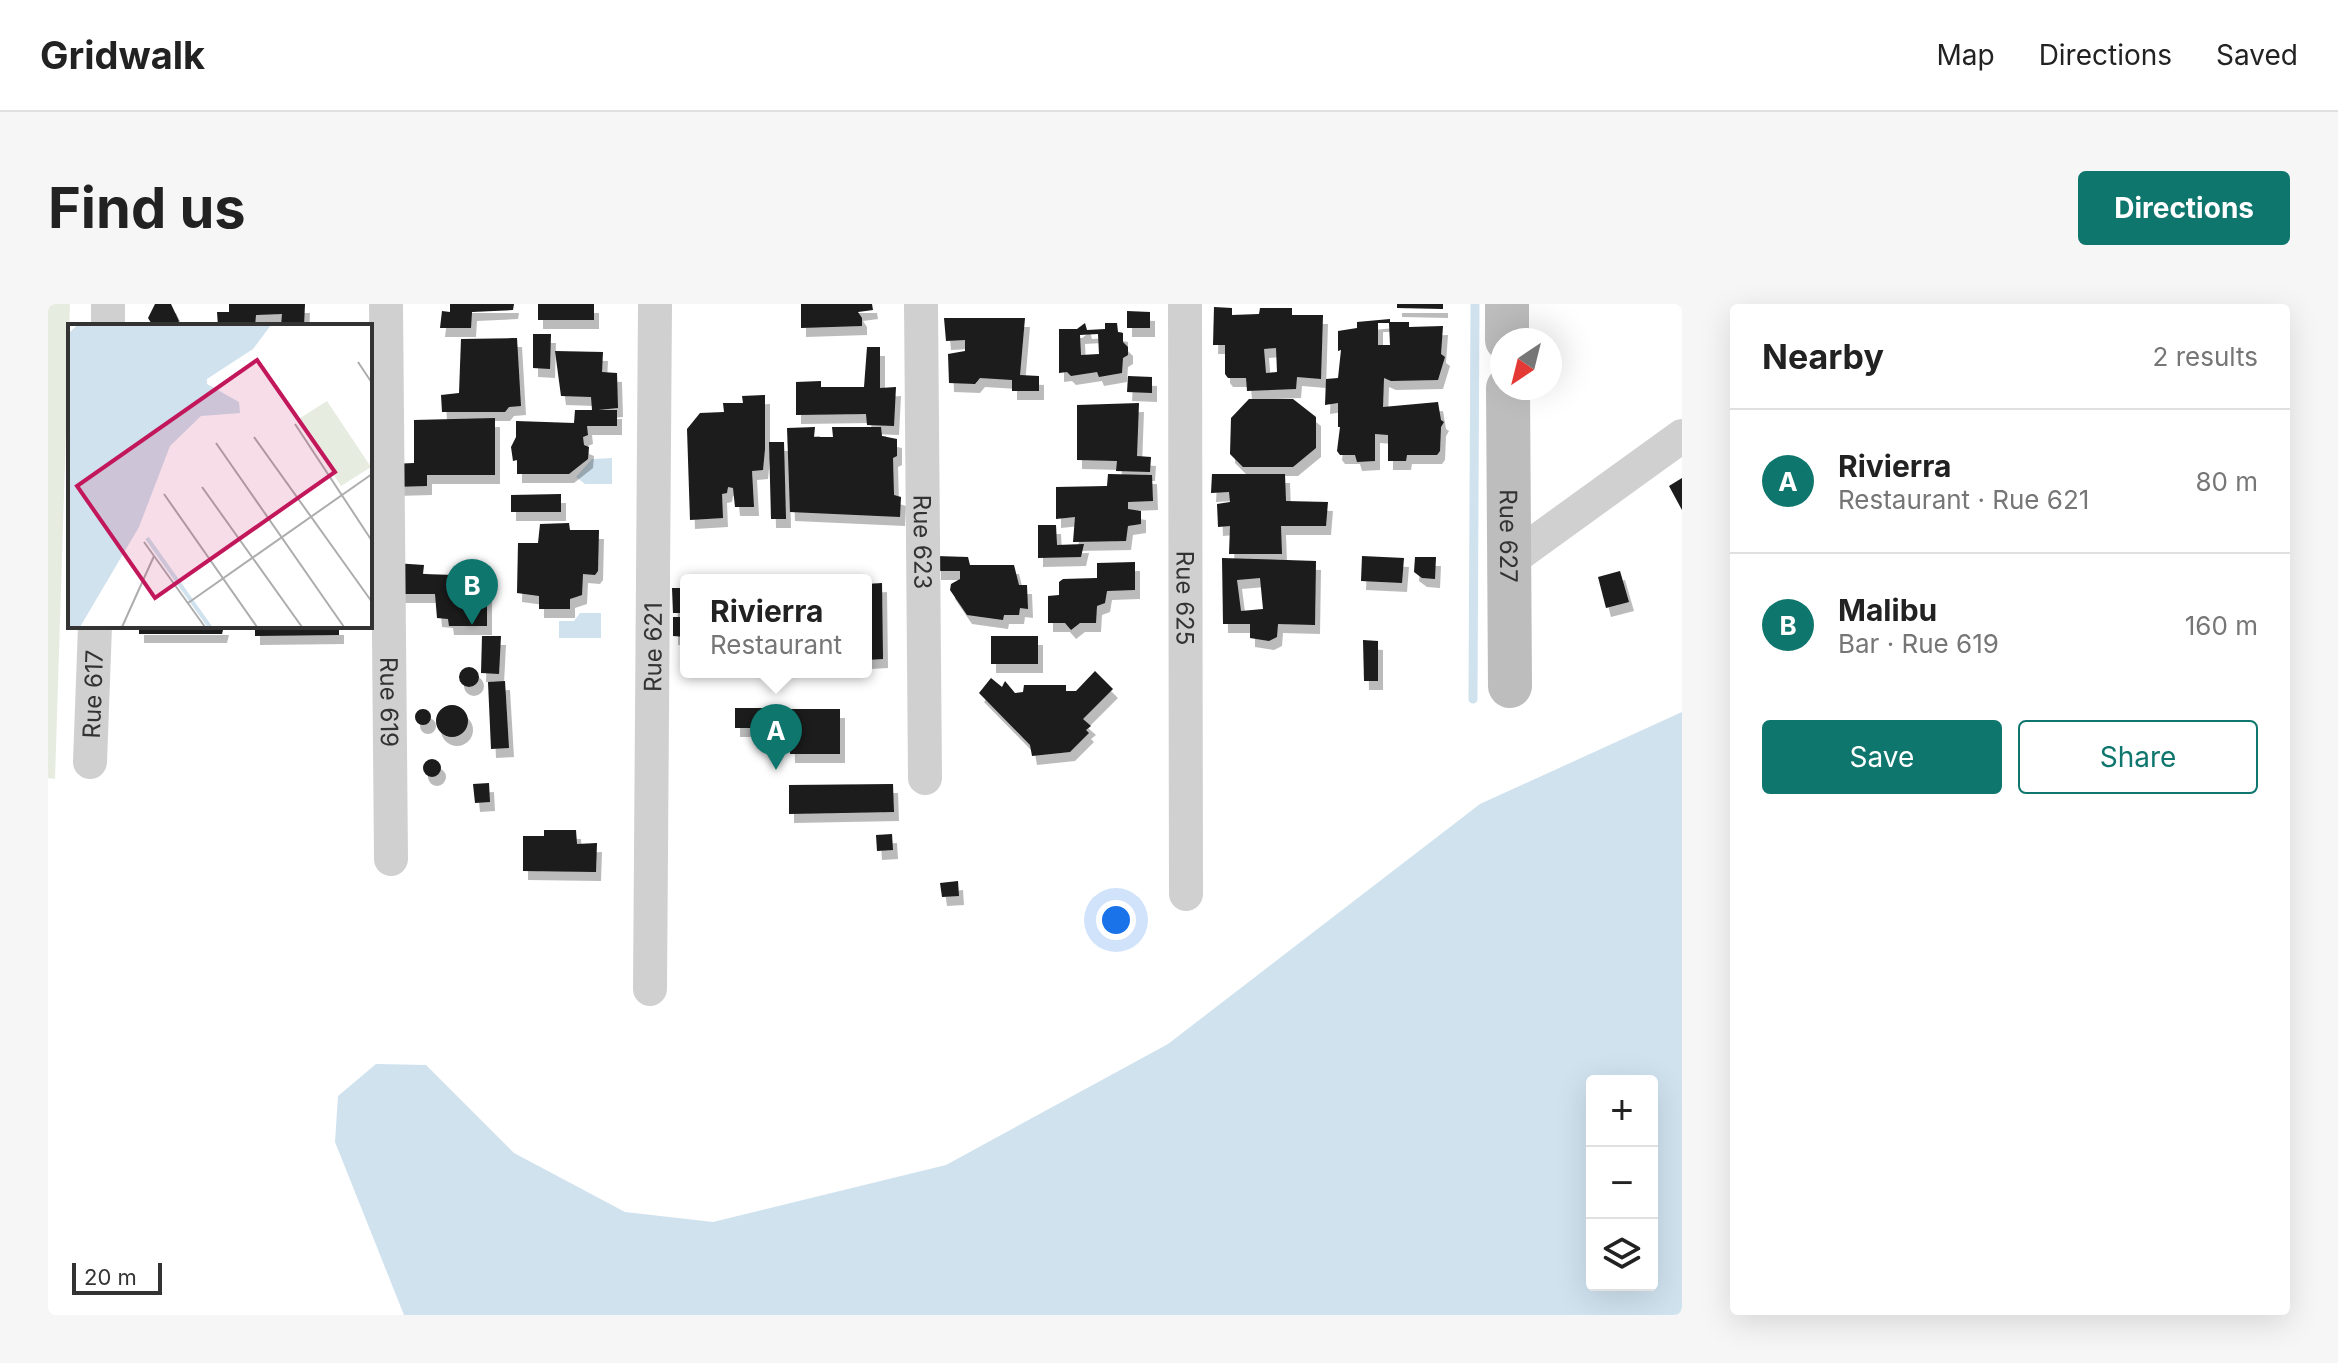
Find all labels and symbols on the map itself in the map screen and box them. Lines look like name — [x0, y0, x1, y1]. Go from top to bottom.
inset map — [68, 324, 372, 628]
north arrow — [1490, 328, 1562, 400]
street label: Rue 627 — [1494, 489, 1524, 583]
street label: Rue 623 — [908, 494, 938, 589]
street label: Rue 625 — [1171, 551, 1200, 645]
pin: B — [446, 559, 498, 625]
street label: Rue 621 — [638, 602, 667, 692]
street label: Rue 617 — [76, 649, 109, 739]
street label: Rue 619 — [375, 657, 404, 747]
pin: A — [750, 704, 802, 770]
your location — [1096, 900, 1136, 940]
scale bar — [72, 1259, 162, 1295]

